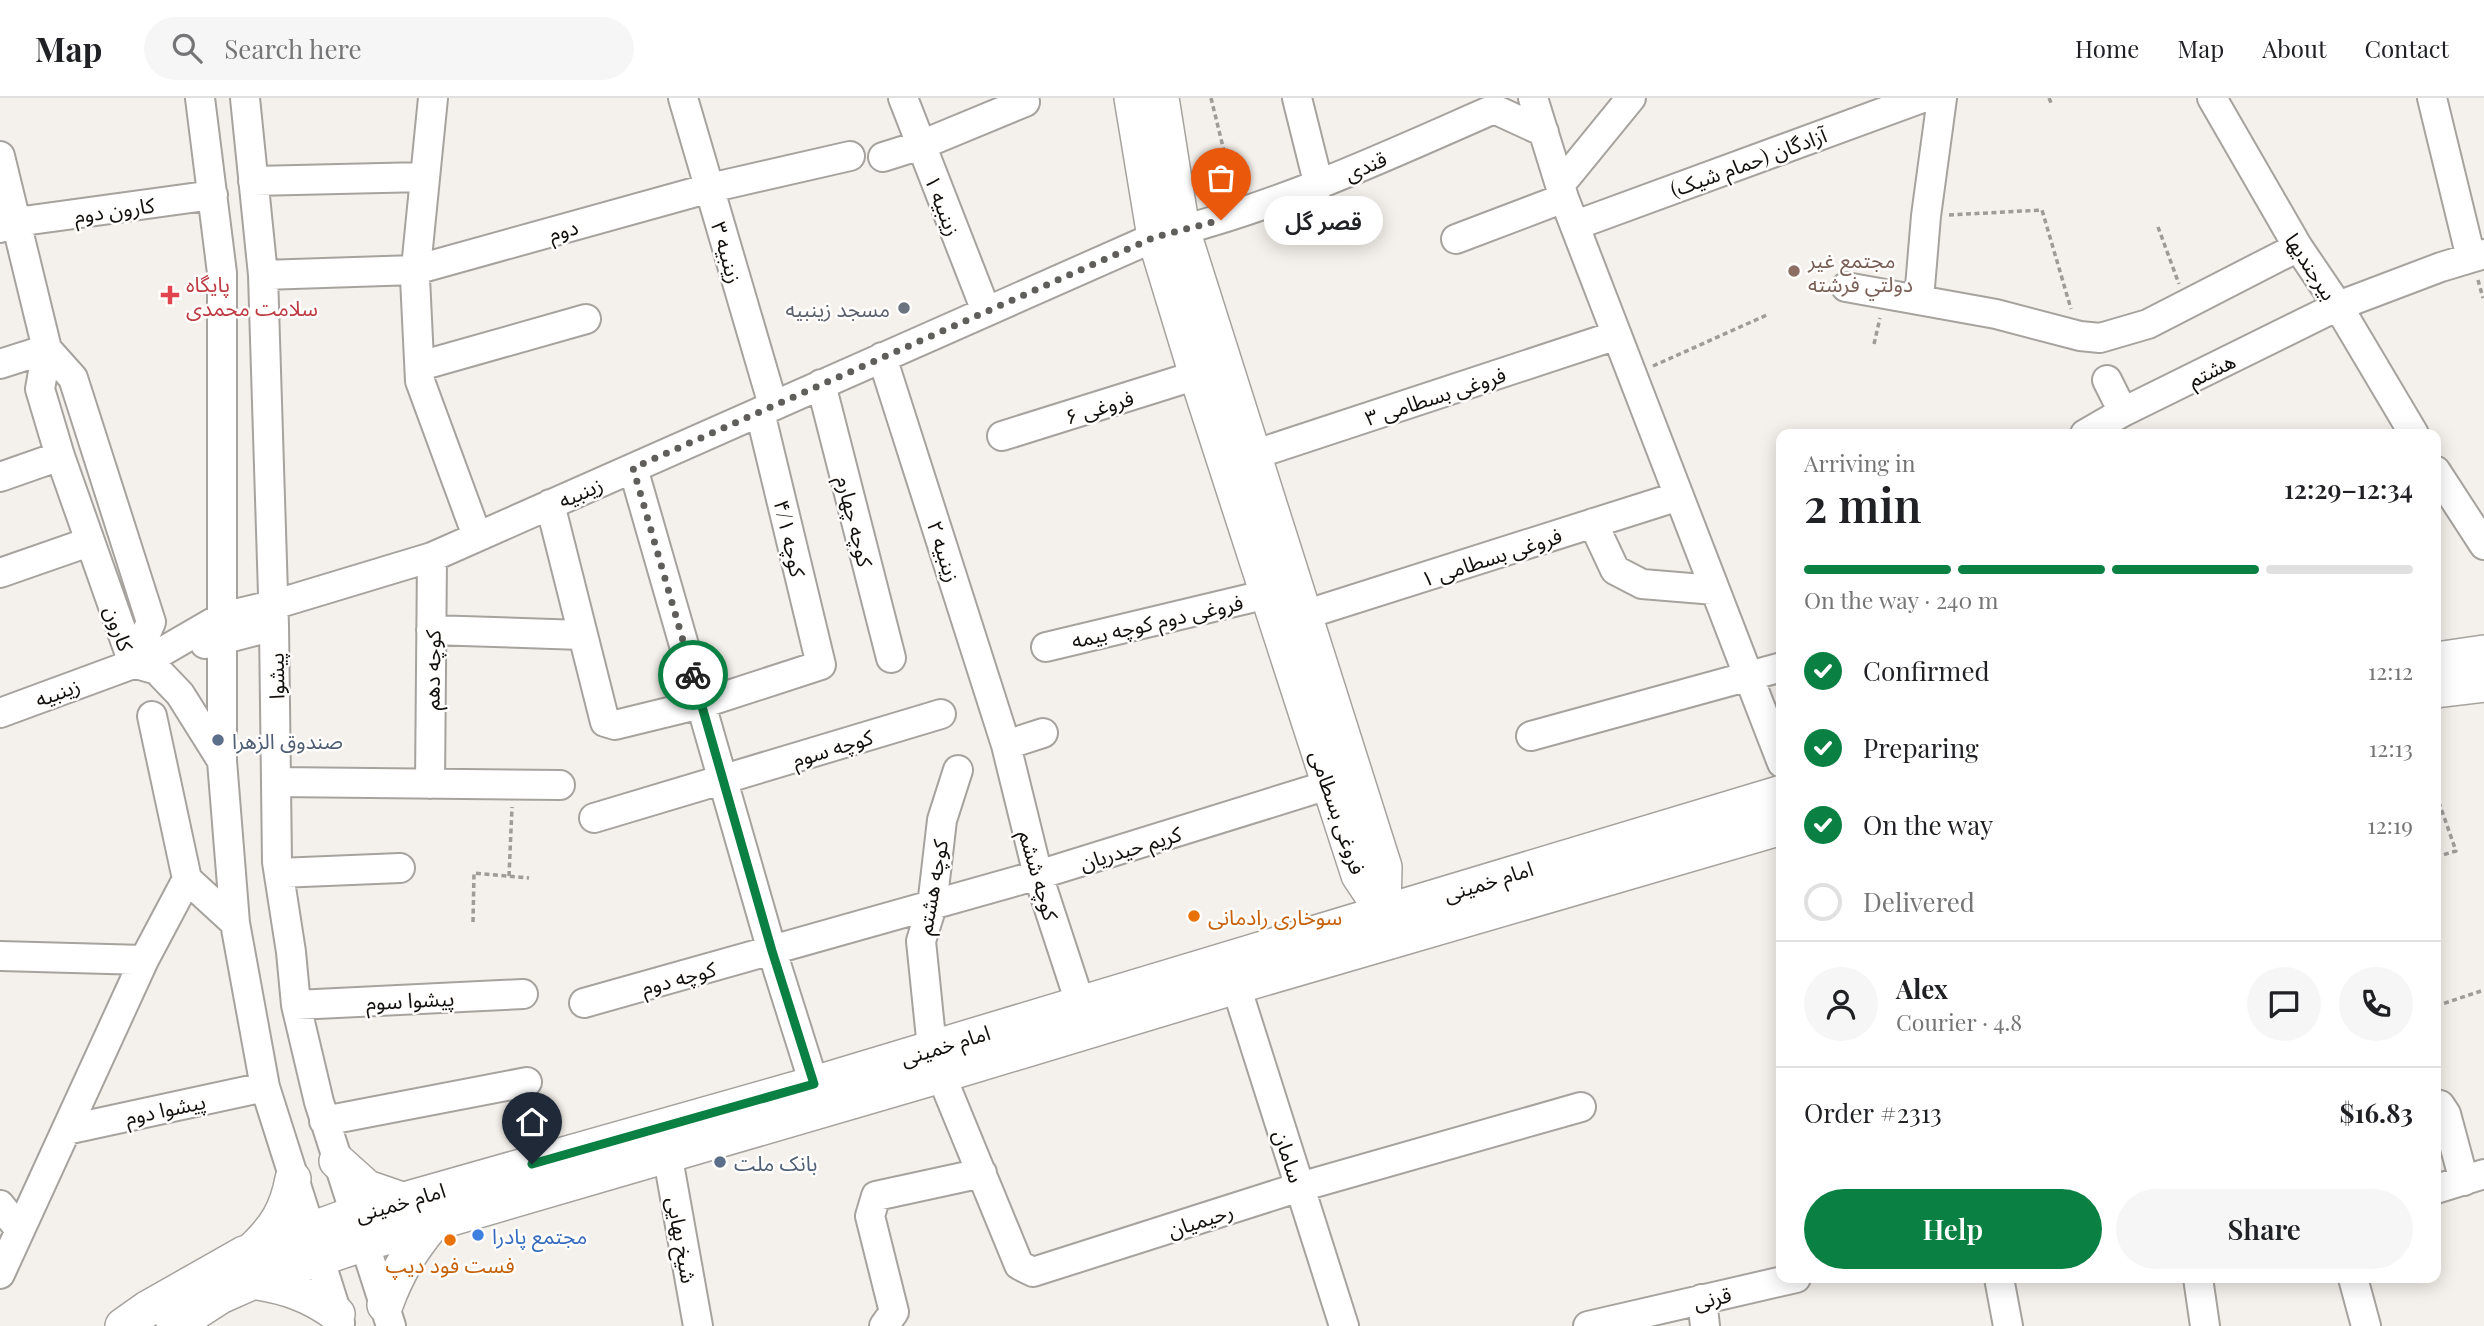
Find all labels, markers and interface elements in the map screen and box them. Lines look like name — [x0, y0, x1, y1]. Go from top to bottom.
search box — [144, 17, 634, 80]
text: Map — [35, 26, 102, 70]
icon: search — [168, 29, 206, 67]
text: Search here — [224, 31, 362, 66]
text: Home — [2075, 32, 2139, 64]
text: Map — [2177, 32, 2224, 64]
text: About — [2262, 32, 2326, 64]
text: Contact — [2364, 32, 2449, 64]
street label: آزادگان (حمام شیک) — [1666, 119, 1832, 206]
street label: قندی — [1339, 143, 1391, 187]
pin — [1191, 148, 1251, 220]
icon: bag — [1202, 159, 1240, 197]
street label: زینبیه ۱ — [920, 171, 968, 239]
street label: کارون دوم — [72, 189, 157, 232]
callout: قصر گل — [1263, 195, 1382, 244]
text: قصر گل — [1285, 205, 1362, 236]
street label: دوم — [545, 211, 582, 250]
street label: زینبیه ۳ — [706, 218, 750, 286]
street label: بیرجندیها — [2280, 227, 2344, 305]
place label: مجتمع غير دولتي فرشته — [1807, 245, 1913, 301]
marker: مجتمع غير دولتي فرشته — [1786, 263, 1802, 279]
place label: پایگاه سلامت محمدی — [186, 269, 318, 321]
marker: پایگاه سلامت محمدی — [160, 285, 180, 305]
place label: مسجد زینبیه — [786, 294, 890, 322]
marker: مسجد زینبیه — [896, 300, 912, 316]
street label: هشتم — [2183, 346, 2241, 395]
street label: فروغی بسطامی ۳ — [1361, 359, 1509, 431]
street label: فروغی ۶ — [1061, 382, 1137, 430]
text: Arriving in — [1804, 447, 1916, 478]
street label: زینبیه — [553, 469, 607, 513]
text: 12:29–12:34 — [2284, 471, 2413, 506]
street label: کوچه چهارم — [827, 473, 881, 571]
text: 2 min — [1804, 473, 1922, 535]
street label: کوچه ۴/۱ — [768, 497, 814, 580]
street label: زینبیه ۲ — [922, 517, 968, 585]
street label: فروغی بسطامی ۱ — [1417, 520, 1565, 592]
text: On the way · 240 m — [1804, 584, 1998, 615]
street label: فروغی دوم کوچه بیمه — [1068, 587, 1246, 657]
street label: کارون — [99, 601, 141, 655]
street label: کوچه دهم — [416, 629, 449, 710]
courier — [658, 640, 728, 710]
street label: پیشوا — [261, 652, 291, 700]
icon: check — [1804, 652, 1842, 690]
text: Confirmed — [1863, 653, 1990, 688]
text: 12:12 — [2368, 655, 2413, 686]
icon: bike — [674, 656, 712, 694]
street label: زینبیه — [31, 670, 83, 712]
street label: کوچه سوم — [788, 721, 877, 776]
place label: صندوق الزهرا — [232, 726, 343, 754]
icon: check — [1804, 729, 1842, 767]
text: Preparing — [1863, 730, 1979, 765]
marker: صندوق الزهرا — [210, 732, 226, 748]
text: 12:13 — [2369, 732, 2413, 763]
street label: فروغی بسطامی — [1305, 746, 1373, 878]
icon: check — [1804, 806, 1842, 844]
text: On the way — [1863, 807, 1993, 842]
text: 12:19 — [2367, 809, 2413, 840]
street label: کریم حیدریان — [1076, 818, 1185, 879]
street label: کوچه ششم — [1011, 827, 1066, 924]
street label: کوچه هشتم — [909, 837, 956, 937]
street label: امام خمینی — [1440, 853, 1538, 911]
text: Delivered — [1863, 884, 1975, 919]
place label: سوخاری رادمانی — [1208, 902, 1342, 930]
marker: سوخاری رادمانی — [1186, 908, 1202, 924]
street label: کوچه دوم — [638, 954, 720, 1004]
button: person — [1804, 967, 1878, 1041]
button: chat — [2247, 967, 2321, 1041]
button: phone — [2339, 967, 2413, 1041]
text: Alex — [1896, 971, 1948, 1006]
street label: پیشوا سوم — [365, 983, 455, 1019]
text: Courier · 4.8 — [1896, 1006, 2022, 1037]
street label: امام خمینی — [897, 1017, 995, 1075]
street label: پیشوا دوم — [122, 1086, 209, 1134]
pin — [502, 1092, 562, 1164]
text: Order #2313 — [1804, 1095, 1942, 1130]
text: $16.83 — [2340, 1095, 2413, 1130]
icon: home — [513, 1103, 551, 1141]
street label: سامان — [1268, 1126, 1312, 1186]
place label: بانک ملت — [734, 1148, 817, 1176]
marker: بانک ملت — [712, 1154, 728, 1170]
street label: امام خمینی — [352, 1175, 449, 1231]
button: Help — [1804, 1189, 2102, 1269]
button: Share — [2116, 1189, 2413, 1269]
street label: شیخ بهایی — [659, 1195, 704, 1286]
street label: رحیمیان — [1164, 1195, 1236, 1243]
place label: مجتمع پادرا — [492, 1221, 587, 1252]
marker: مجتمع پادرا — [470, 1227, 486, 1243]
marker: فست فود دیپ — [442, 1232, 458, 1248]
place label: فست فود دیپ — [385, 1250, 515, 1280]
street label: قرنی — [1690, 1279, 1734, 1315]

